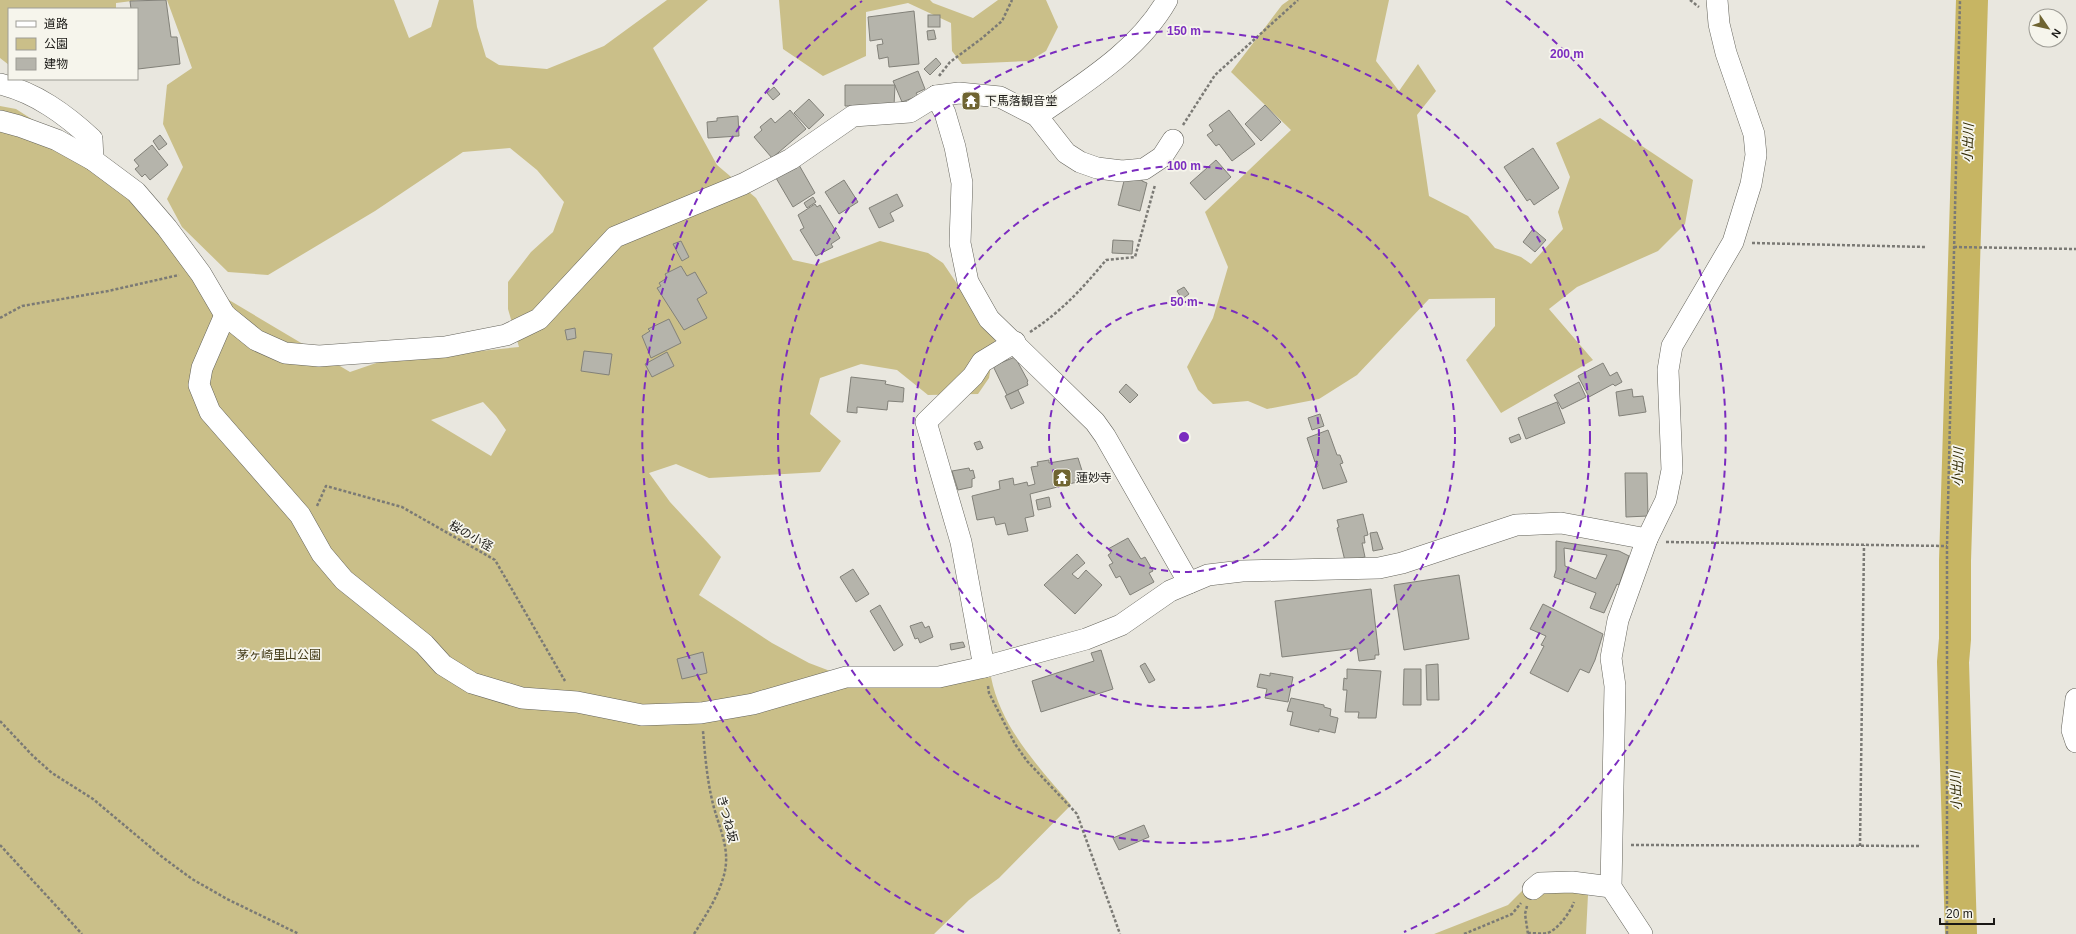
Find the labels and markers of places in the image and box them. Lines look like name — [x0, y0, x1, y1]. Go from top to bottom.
temple icon: 下馬落観音堂 — [960, 90, 982, 112]
place label: 下馬落観音堂 — [985, 94, 1057, 108]
centre of rings — [1177, 430, 1191, 444]
temple icon: 蓮妙寺 — [1051, 467, 1073, 489]
place label: 蓮妙寺 — [1076, 471, 1112, 485]

